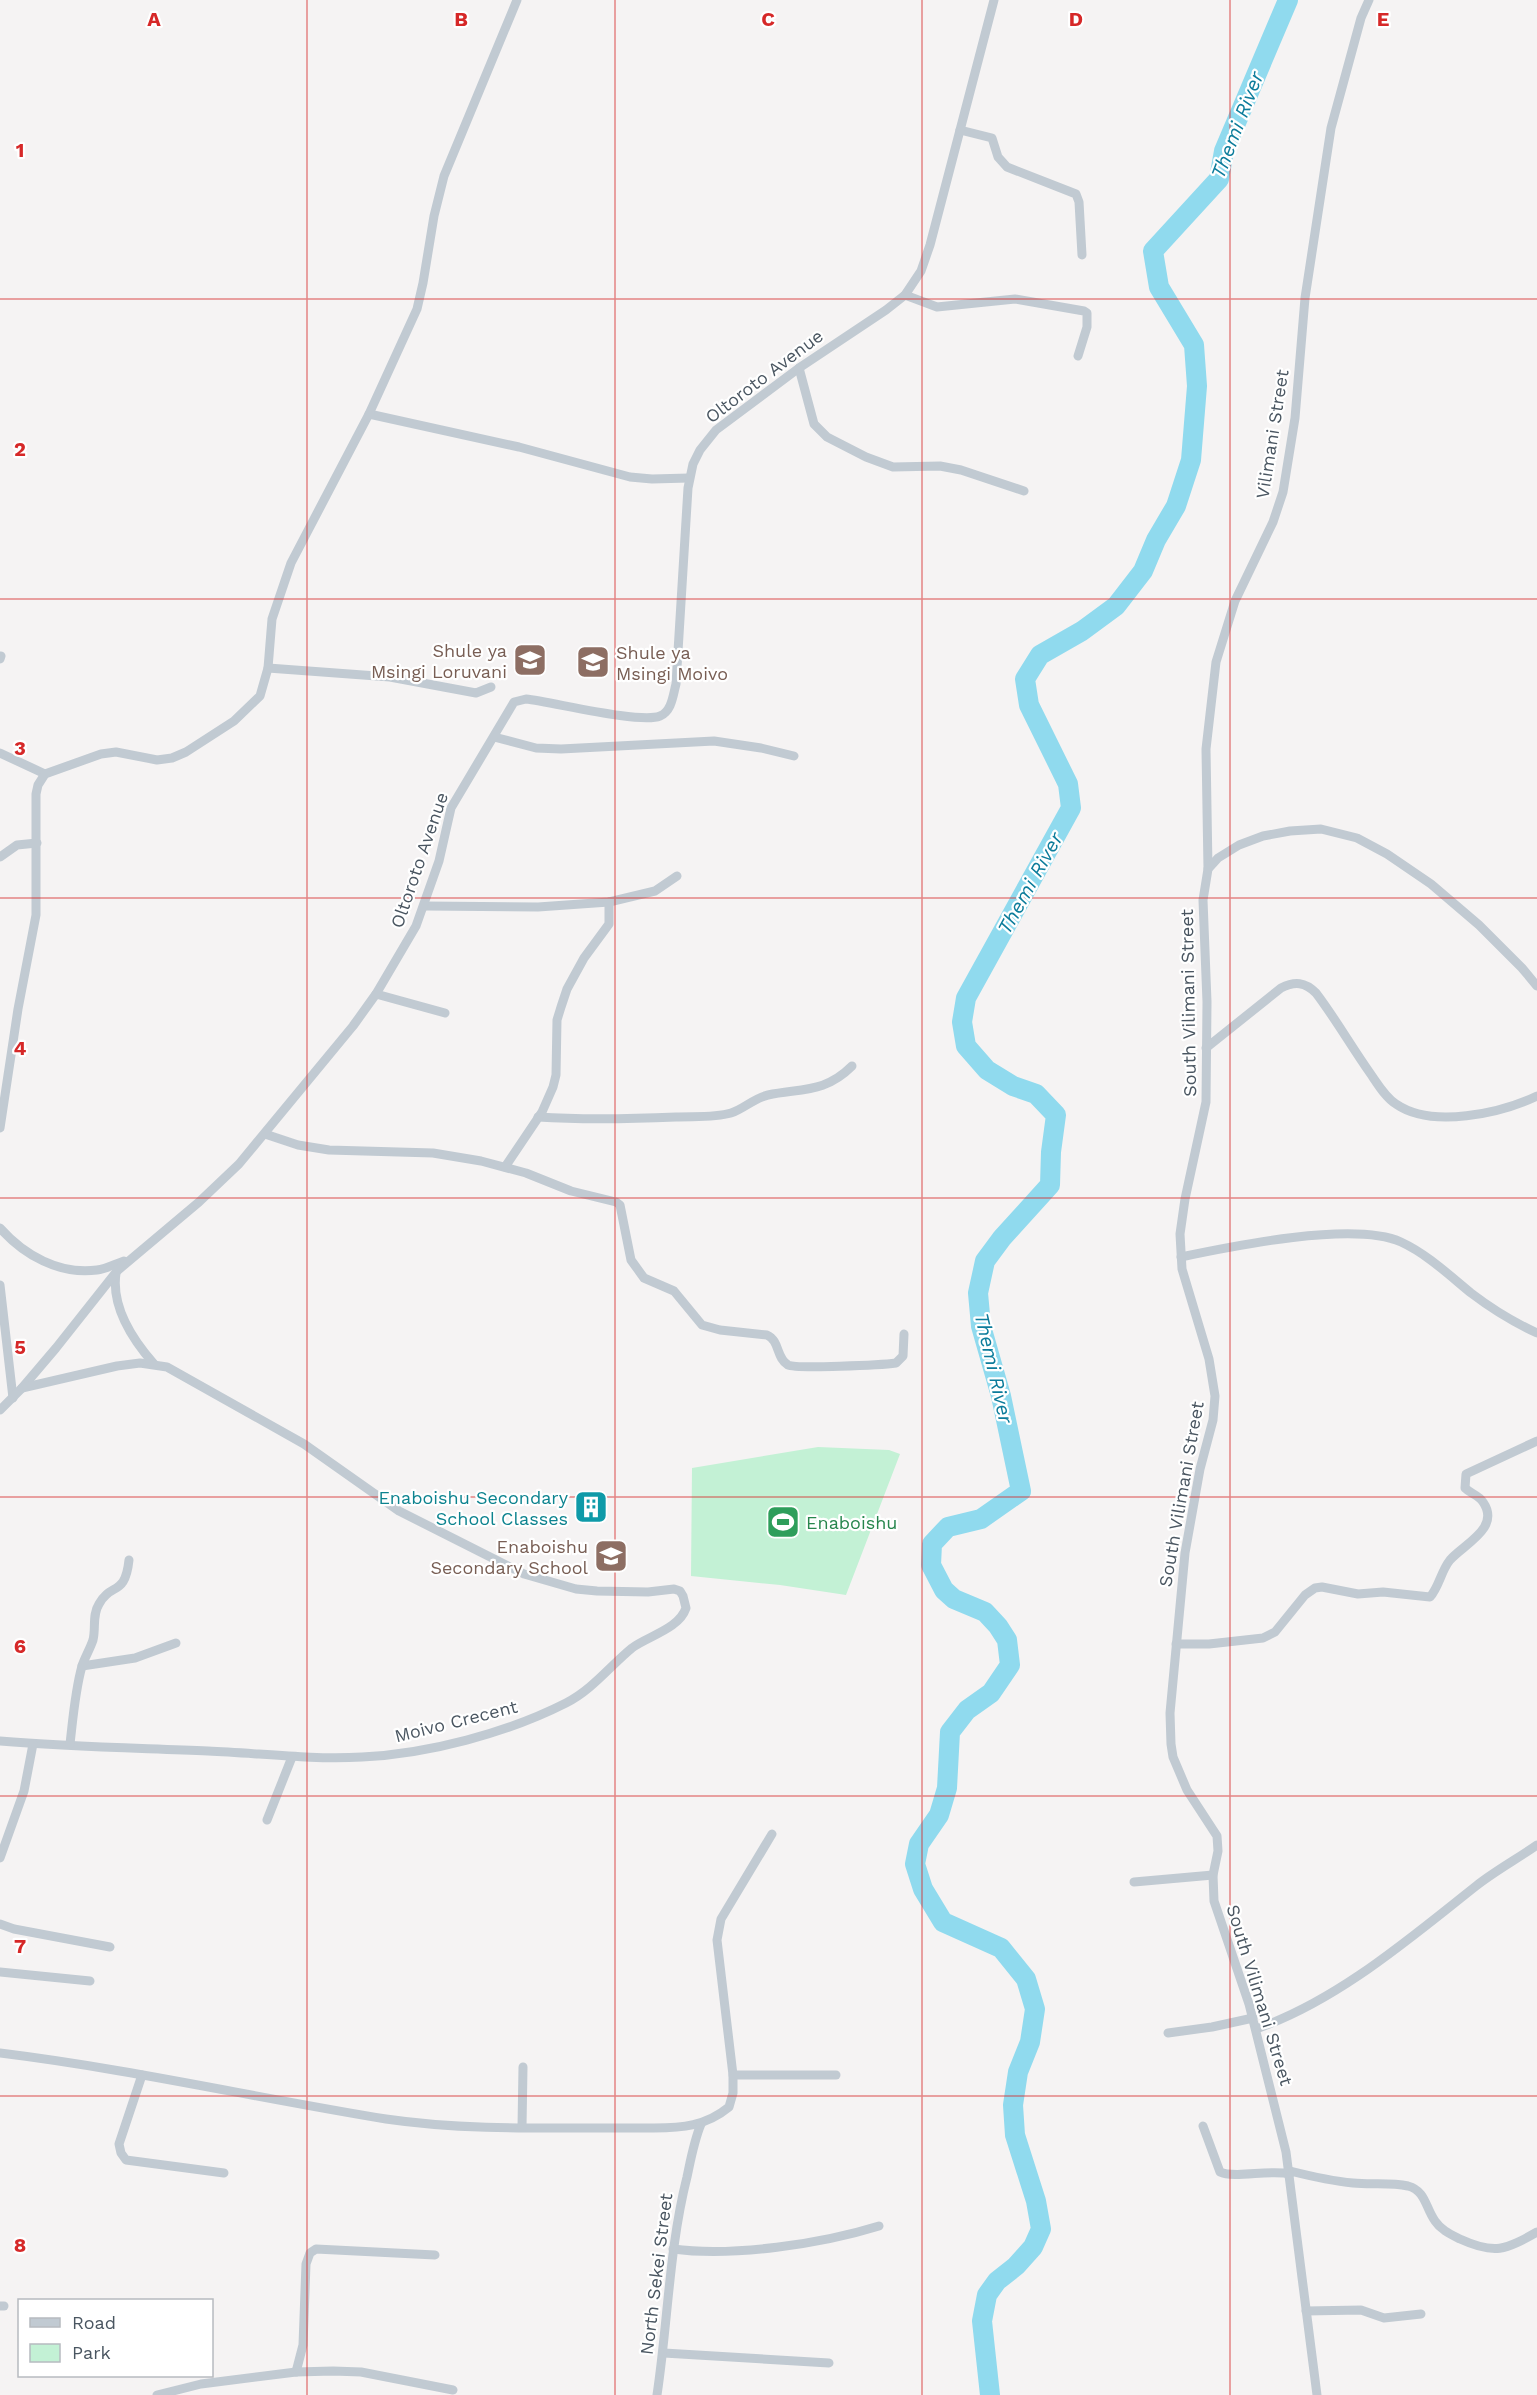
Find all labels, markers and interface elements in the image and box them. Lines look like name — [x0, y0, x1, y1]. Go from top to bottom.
text: A — [147, 7, 161, 31]
text: B — [454, 7, 468, 31]
text: C — [761, 7, 775, 31]
text: D — [1069, 7, 1083, 31]
text: E — [1377, 7, 1389, 31]
water label: Themi River — [1206, 67, 1269, 182]
text: 1 — [16, 138, 24, 162]
street label: Oltoroto Avenue — [701, 325, 827, 427]
street label: Vilimani Street — [1251, 368, 1293, 500]
text: 2 — [14, 437, 26, 461]
place label: Shule ya Msingi Loruvani — [371, 640, 507, 682]
school or university icon: Shule ya Msingi Loruvani — [512, 642, 548, 678]
place label: Shule ya Msingi Moivo — [616, 642, 728, 684]
school or university icon: Shule ya Msingi Moivo — [575, 644, 611, 680]
text: 3 — [14, 736, 26, 760]
street label: Oltoroto Avenue — [386, 789, 452, 931]
water label: Themi River — [992, 827, 1068, 938]
street label: South Vilimani Street — [1176, 908, 1200, 1097]
text: 4 — [14, 1036, 27, 1060]
water label: Themi River — [970, 1310, 1019, 1427]
text: 5 — [14, 1335, 26, 1359]
street label: South Vilimani Street — [1154, 1399, 1208, 1588]
place label: Enaboishu Secondary School Classes — [378, 1487, 569, 1529]
building icon: Enaboishu Secondary School Classes — [573, 1489, 609, 1525]
sports icon: Enaboishu — [765, 1504, 801, 1540]
place label: Enaboishu — [806, 1512, 897, 1533]
place label: Enaboishu Secondary School — [430, 1536, 588, 1578]
school or university icon: Enaboishu Secondary School — [593, 1538, 629, 1574]
text: 6 — [14, 1634, 26, 1658]
street label: Moivo Crecent — [392, 1695, 520, 1746]
street label: South Vilimani Street — [1222, 1902, 1298, 2088]
text: 7 — [14, 1934, 26, 1958]
street label: North Sekei Street — [636, 2191, 676, 2356]
text: 8 — [14, 2233, 26, 2257]
legend — [18, 2299, 213, 2377]
text: Road — [72, 2312, 116, 2333]
text: Park — [72, 2342, 111, 2363]

